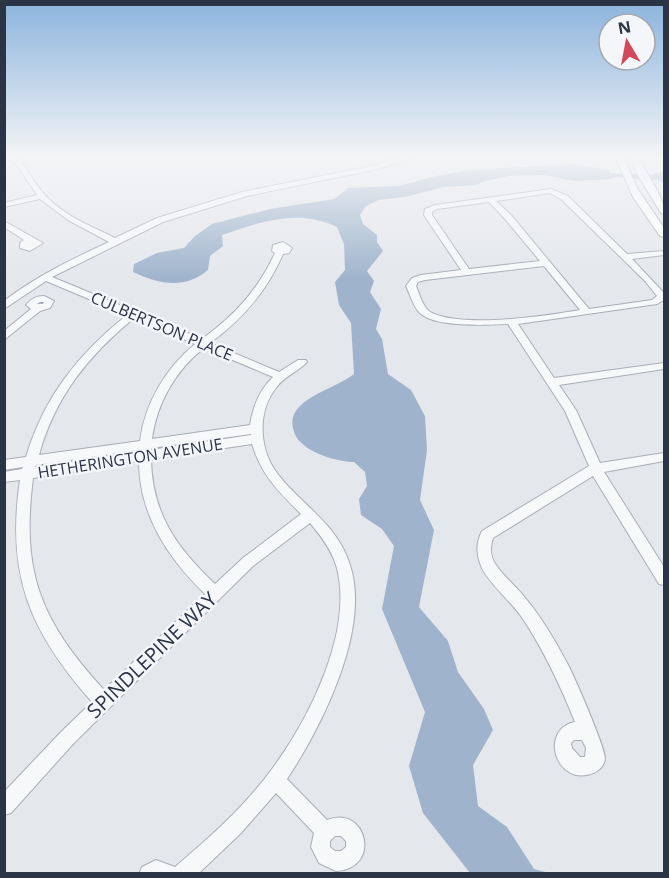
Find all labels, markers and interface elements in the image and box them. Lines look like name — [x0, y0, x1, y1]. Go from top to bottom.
north arrow — [597, 12, 657, 72]
text: N — [616, 15, 633, 39]
street label: CULBERTSON PLACE — [88, 286, 236, 366]
street label: HETHERINGTON AVENUE — [36, 433, 224, 483]
street label: SPINDLEPINE WAY — [81, 585, 223, 724]

